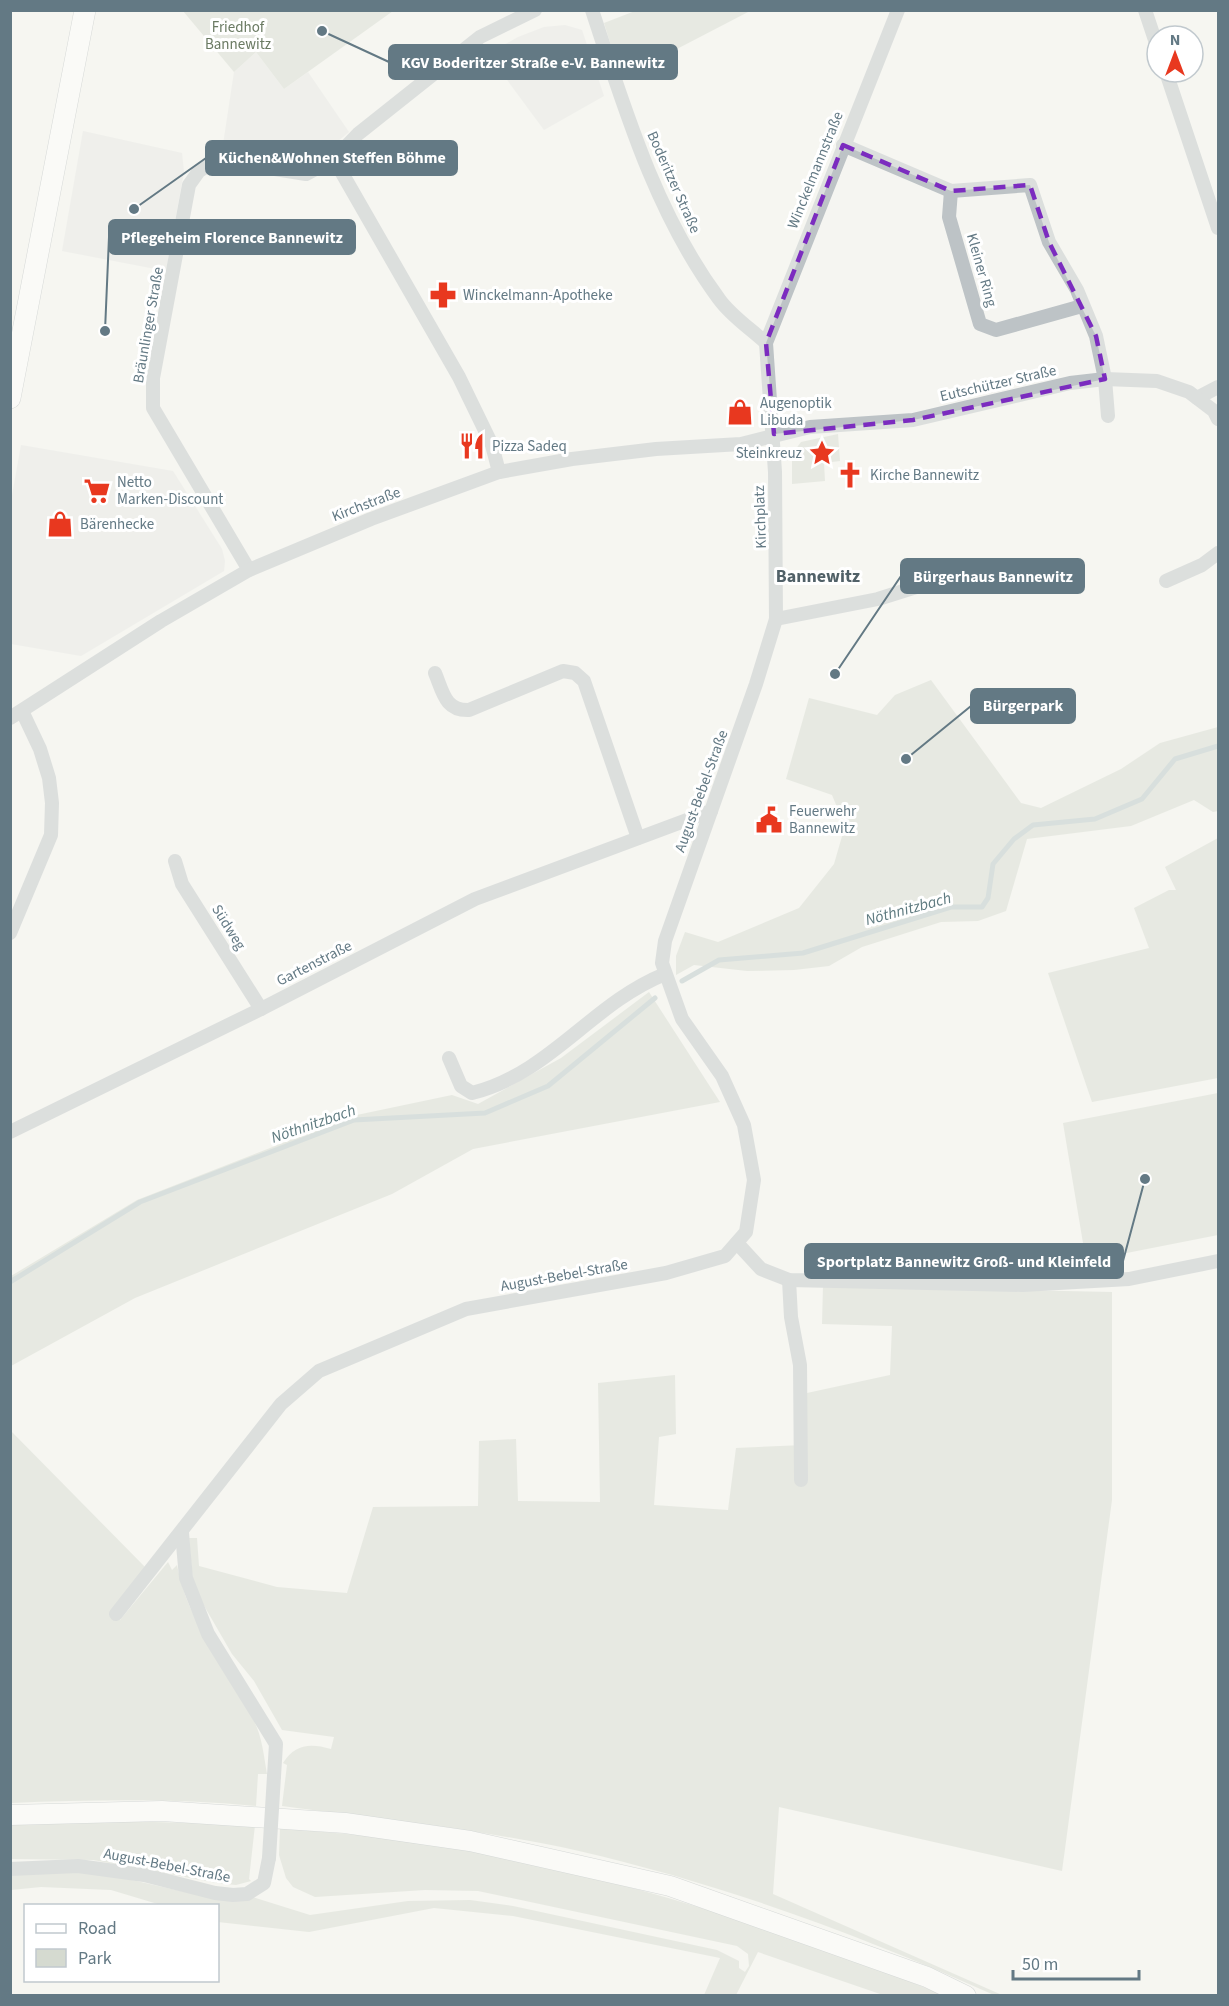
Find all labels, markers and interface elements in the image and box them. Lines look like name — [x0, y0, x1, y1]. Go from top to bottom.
park label: Friedhof Bannewitz — [205, 17, 271, 55]
north arrow — [1145, 24, 1205, 84]
text: N — [1170, 29, 1180, 51]
callout: KGV Boderitzer Straße e-V. Bannewitz — [389, 45, 677, 79]
text: KGV Boderitzer Straße e-V. Bannewitz — [401, 52, 665, 74]
street label: Winckelmannstraße — [782, 108, 849, 232]
street label: Boderitzer Straße — [642, 128, 705, 237]
callout: Küchen&Wohnen Steffen Böhme — [206, 141, 457, 175]
text: Küchen&Wohnen Steffen Böhme — [218, 147, 446, 169]
callout: Pflegeheim Florence Bannewitz — [109, 220, 355, 254]
text: Pflegeheim Florence Bannewitz — [121, 227, 343, 249]
street label: Kleiner Ring — [961, 231, 1002, 310]
street label: Bräunlinger Straße — [128, 265, 169, 385]
pharmacy icon: Winckelmann-Apotheke — [428, 280, 458, 310]
place label: Winckelmann-Apotheke — [463, 285, 613, 306]
street label: Eutschützer Straße — [938, 360, 1058, 407]
place label: Augenoptik Libuda — [760, 393, 832, 431]
shop icon: Augenoptik Libuda — [725, 397, 755, 427]
restaurant icon: Pizza Sadeq — [457, 431, 487, 461]
place label: Pizza Sadeq — [492, 436, 567, 457]
place icon: Steinkreuz — [807, 438, 837, 468]
place label: Steinkreuz — [736, 443, 802, 464]
church icon: Kirche Bannewitz — [835, 460, 865, 490]
place label: Kirche Bannewitz — [870, 465, 979, 486]
place label: Netto Marken-Discount — [117, 472, 223, 510]
supermarket icon: Netto Marken-Discount — [82, 476, 112, 506]
street label: Kirchstraße — [329, 482, 404, 527]
street label: Kirchplatz — [749, 485, 772, 549]
shop icon: Bärenhecke — [45, 509, 75, 539]
place label: Bärenhecke — [80, 514, 154, 535]
callout: Bürgerhaus Bannewitz — [901, 559, 1084, 593]
district label: Bannewitz — [776, 564, 860, 589]
text: Bürgerhaus Bannewitz — [913, 566, 1073, 588]
callout: Bürgerpark — [971, 689, 1075, 723]
text: Bürgerpark — [983, 695, 1063, 717]
street label: August-Bebel-Straße — [670, 727, 733, 855]
place label: Feuerwehr Bannewitz — [789, 801, 857, 839]
public building icon: Feuerwehr Bannewitz — [754, 805, 784, 835]
water label: Nöthnitzbach — [863, 887, 954, 931]
street label: Südweg — [206, 900, 251, 954]
street label: Gartenstraße — [273, 935, 356, 991]
water label: Nöthnitzbach — [268, 1099, 359, 1149]
callout: Sportplatz Bannewitz Groß- und Kleinfeld — [805, 1244, 1123, 1278]
text: Sportplatz Bannewitz Groß- und Kleinfeld — [817, 1251, 1111, 1273]
street label: August-Bebel-Straße — [499, 1254, 629, 1297]
street label: August-Bebel-Straße — [102, 1843, 232, 1888]
legend — [24, 1904, 219, 1982]
text: Road — [78, 1916, 117, 1941]
scale bar — [1013, 1943, 1139, 1981]
text: Park — [78, 1946, 112, 1971]
text: 50 m — [1022, 1952, 1058, 1977]

